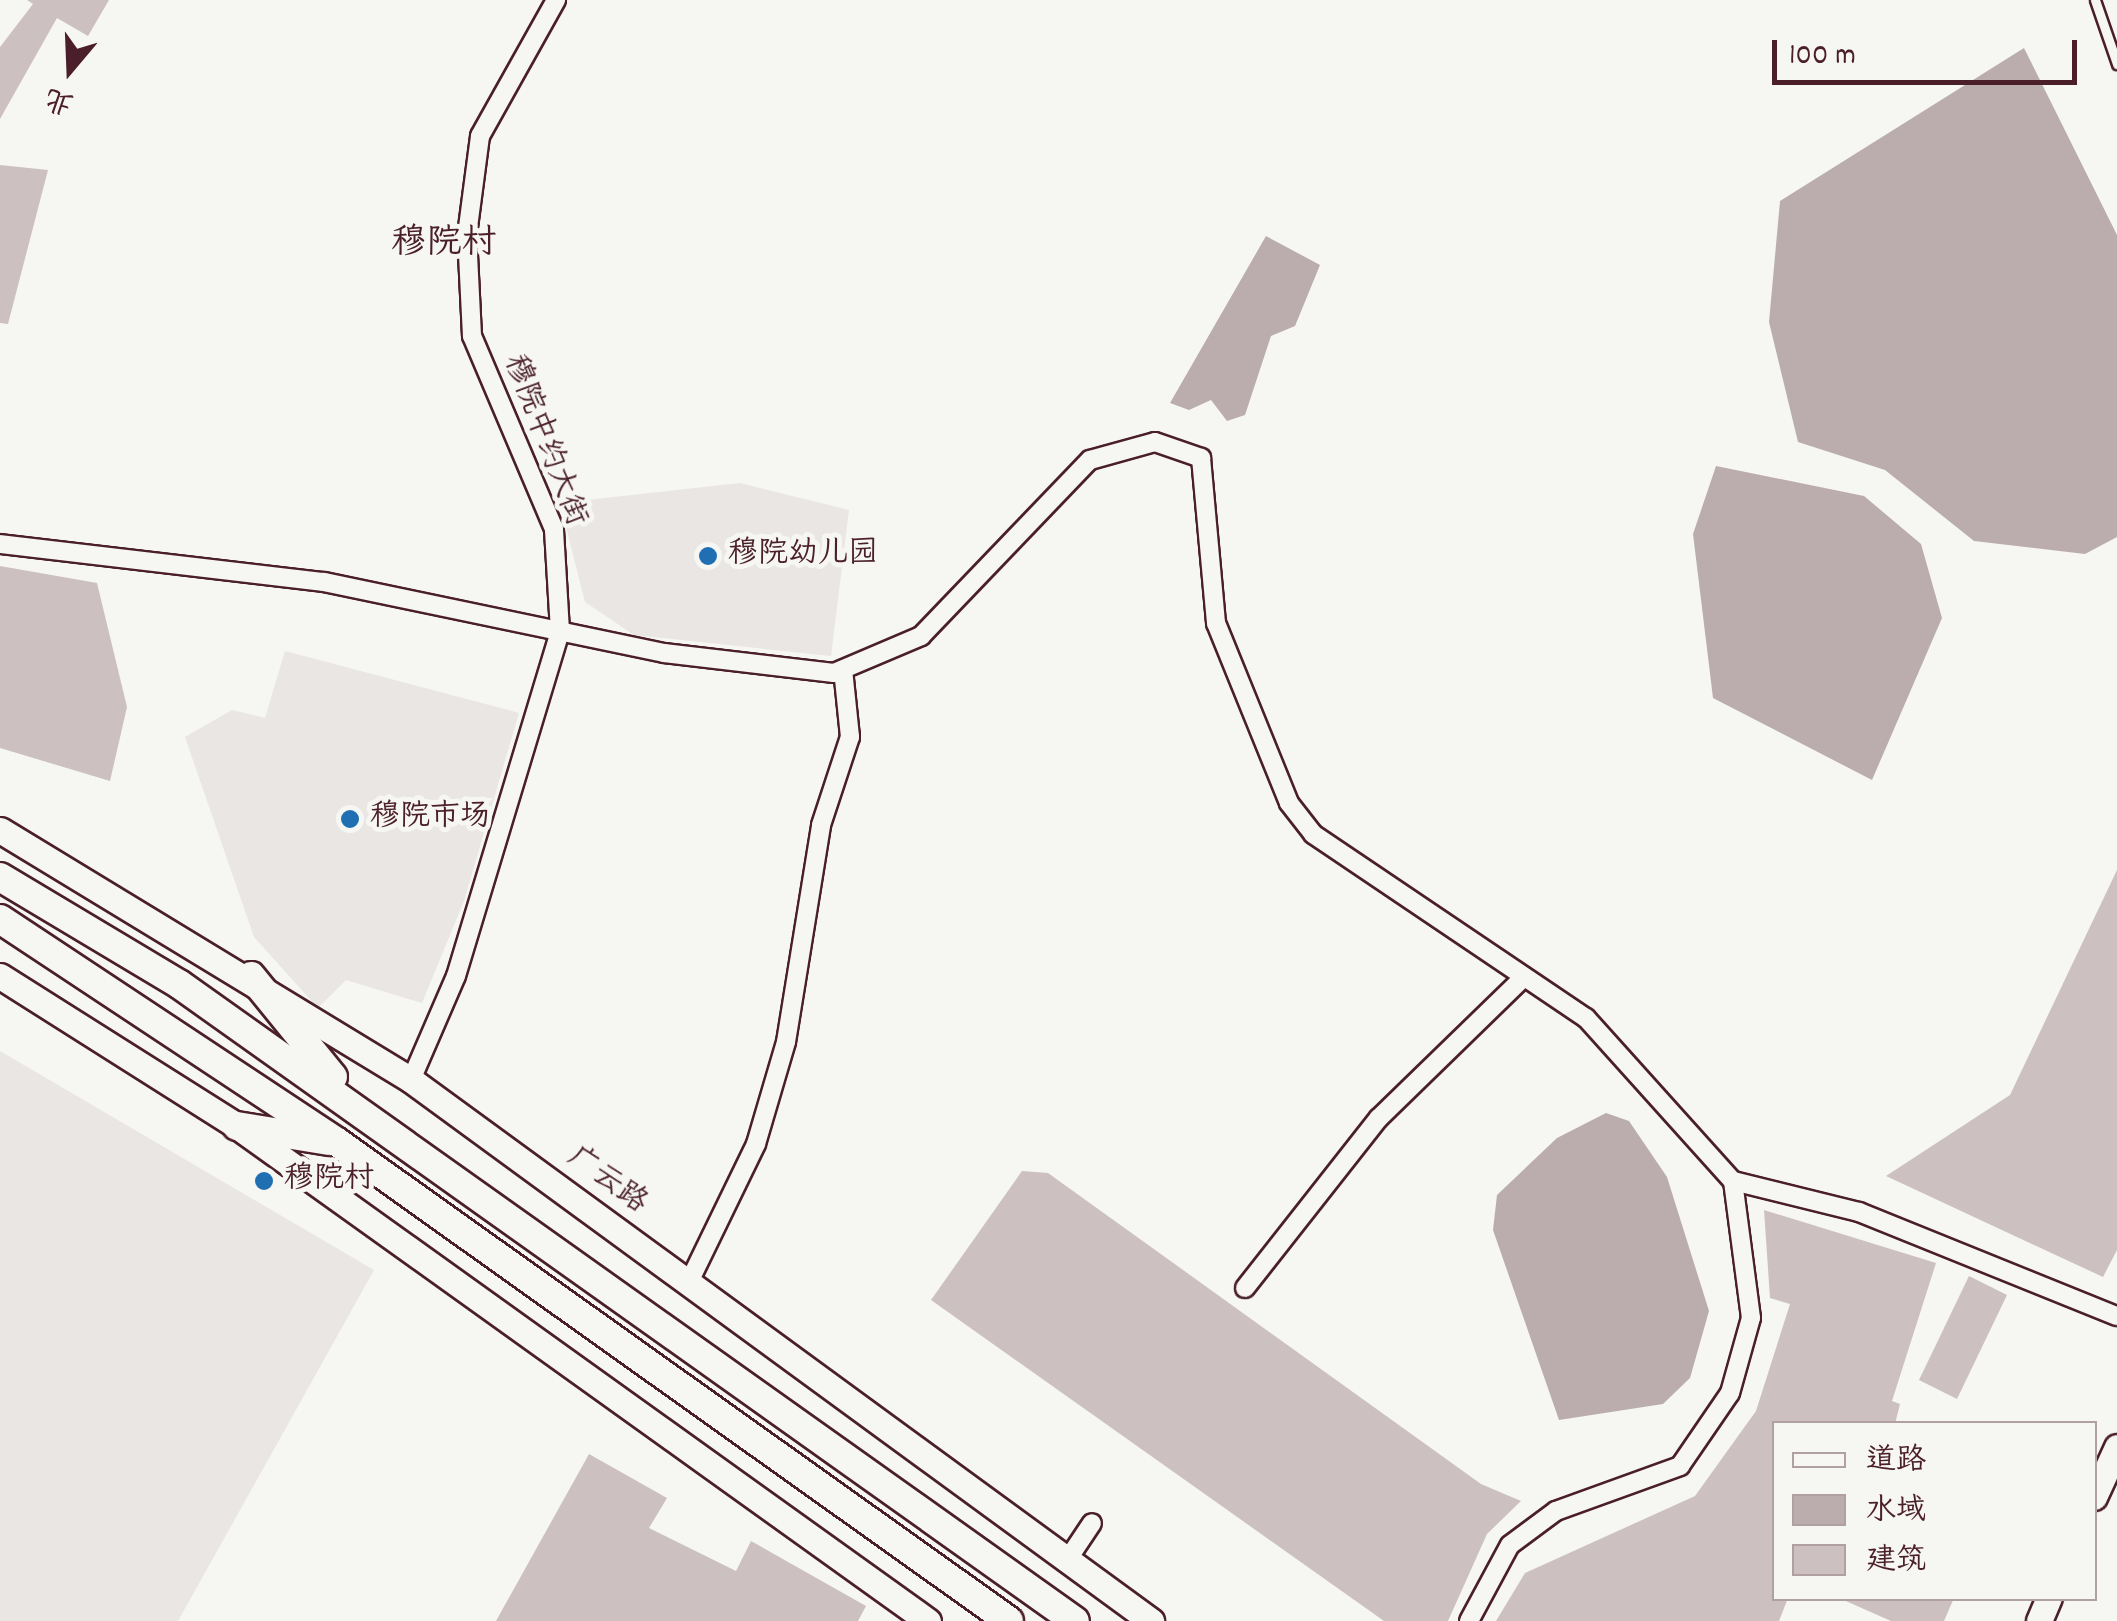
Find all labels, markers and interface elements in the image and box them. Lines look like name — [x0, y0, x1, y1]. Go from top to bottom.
north arrow — [20, 20, 120, 120]
scale bar — [1777, 20, 2082, 82]
text: 100 m — [1789, 36, 1856, 79]
text: 北 — [40, 75, 80, 122]
district label: 穆院村 — [392, 224, 496, 266]
street label: 穆院中约大街 — [494, 351, 592, 531]
place label: 穆院幼儿园 — [728, 538, 878, 574]
marker: 穆院幼儿园 — [697, 545, 719, 567]
place label: 穆院市场 — [370, 801, 490, 837]
marker: 穆院市场 — [339, 808, 361, 830]
street label: 广云路 — [559, 1141, 653, 1223]
place label: 穆院村 — [284, 1163, 374, 1199]
marker: 穆院村 — [253, 1170, 275, 1192]
legend — [1772, 1421, 2097, 1601]
text: 道路 — [1866, 1441, 1926, 1484]
text: 水域 — [1866, 1491, 1926, 1534]
text: 建筑 — [1866, 1541, 1926, 1584]

